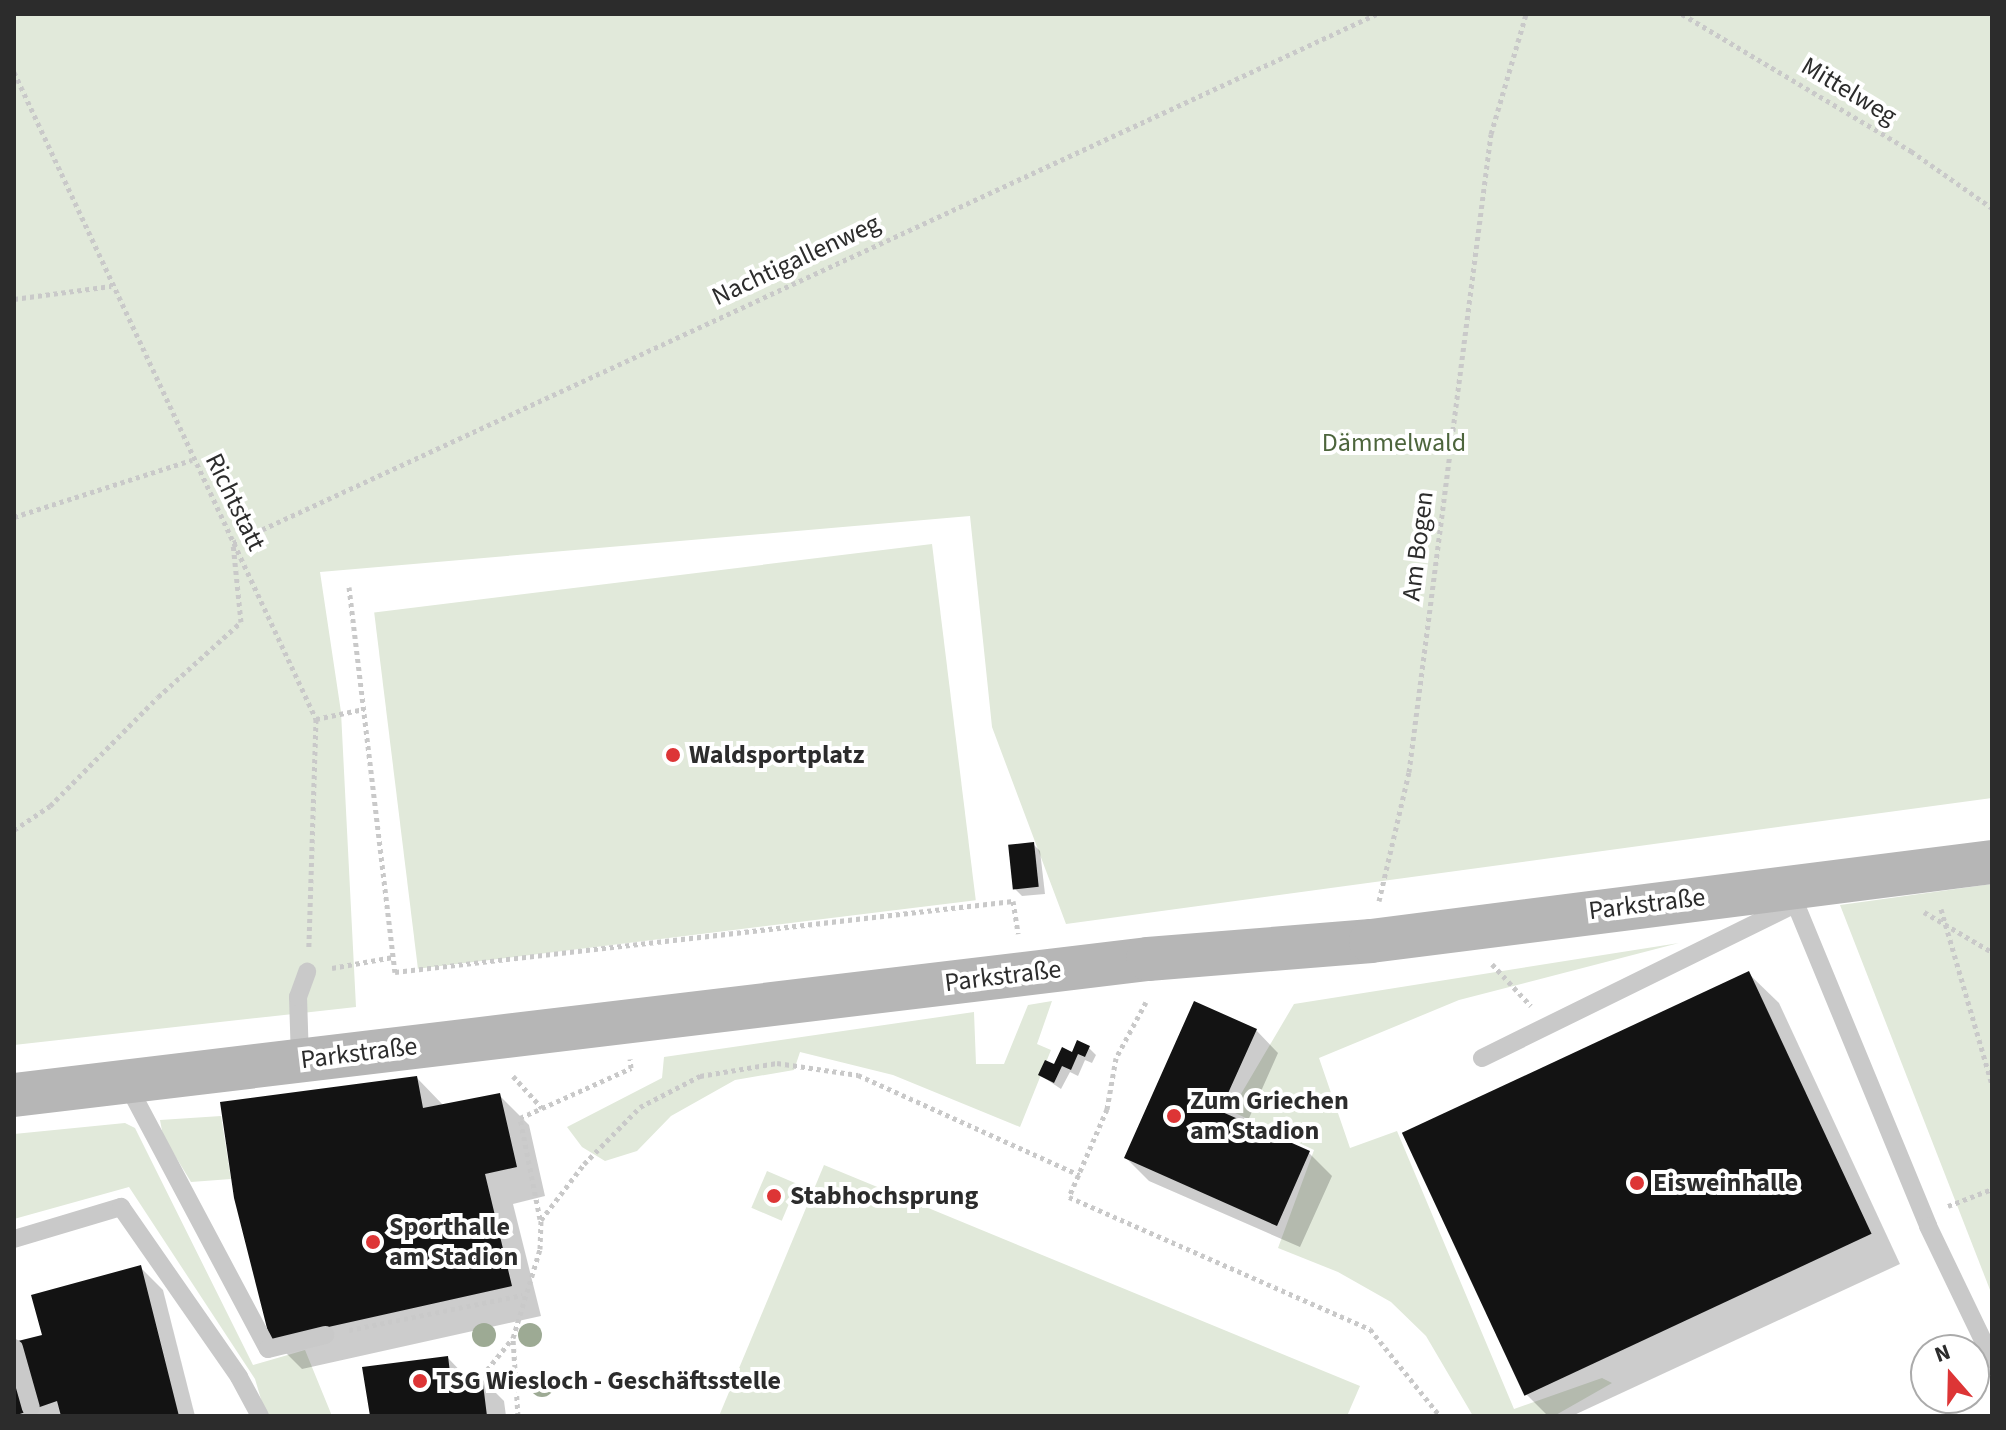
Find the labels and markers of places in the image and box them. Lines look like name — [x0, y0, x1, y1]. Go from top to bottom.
place label: Waldsportplatz — [689, 739, 864, 771]
marker: Waldsportplatz — [664, 746, 682, 764]
place label: Zum Griechen am Stadion — [1190, 1085, 1349, 1146]
marker: Zum Griechen am Stadion — [1165, 1107, 1183, 1125]
place label: Eisweinhalle — [1653, 1167, 1798, 1199]
marker: Eisweinhalle — [1628, 1174, 1646, 1192]
place label: Stabhochsprung — [790, 1180, 978, 1212]
marker: Stabhochsprung — [765, 1187, 783, 1205]
place label: Sporthalle am Stadion — [389, 1211, 518, 1272]
marker: Sporthalle am Stadion — [364, 1233, 382, 1251]
place label: TSG Wiesloch - Geschäftsstelle — [436, 1365, 781, 1397]
marker: TSG Wiesloch - Geschäftsstelle — [411, 1372, 429, 1390]

